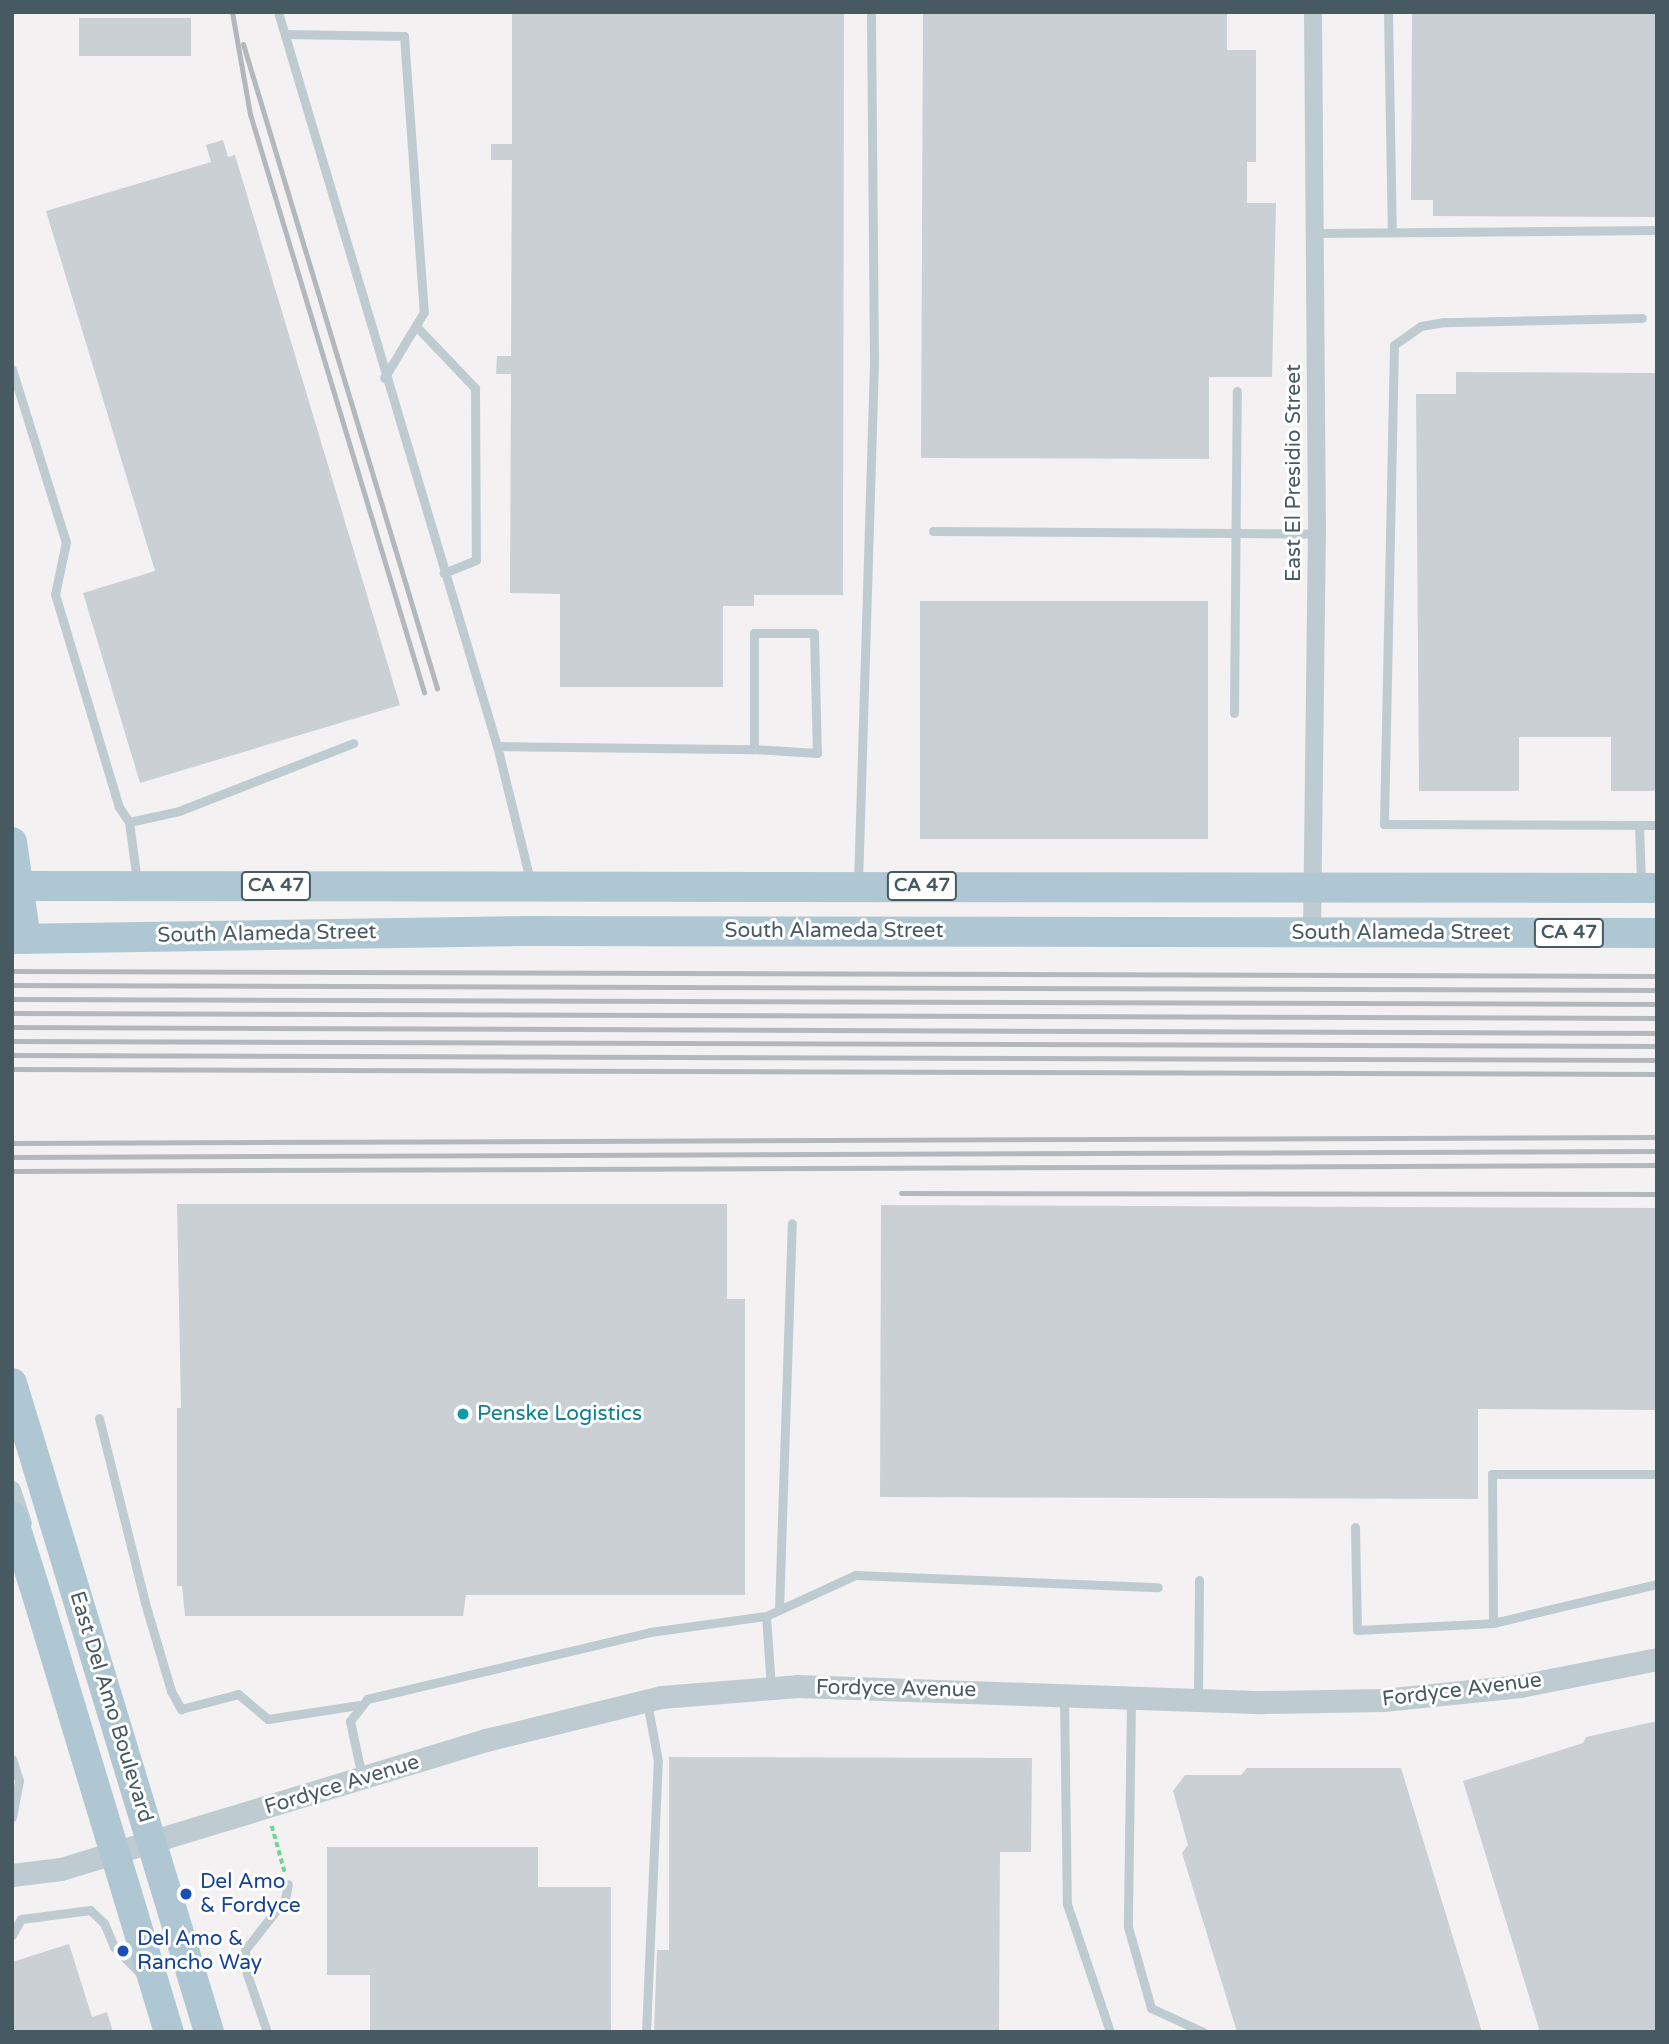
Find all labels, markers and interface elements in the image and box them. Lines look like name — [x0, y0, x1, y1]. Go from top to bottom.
street label: East El Presidio Street — [1281, 364, 1307, 582]
road number: CA 47 — [239, 870, 313, 902]
road number: CA 47 — [885, 870, 959, 902]
road number: CA 47 — [1532, 917, 1606, 948]
street label: South Alameda Street — [724, 918, 944, 944]
street label: South Alameda Street — [157, 919, 377, 949]
street label: South Alameda Street — [1291, 920, 1511, 946]
place label: Penske Logistics — [477, 1401, 642, 1427]
marker: Penske Logistics — [455, 1406, 471, 1422]
street label: East Del Amo Boulevard — [64, 1588, 158, 1826]
street label: Fordyce Avenue — [1381, 1668, 1543, 1712]
street label: Fordyce Avenue — [816, 1675, 976, 1703]
street label: Fordyce Avenue — [262, 1749, 422, 1821]
place label: Del Amo & Fordyce — [200, 1869, 301, 1919]
marker: Del Amo & Fordyce — [178, 1886, 194, 1902]
place label: Del Amo & Rancho Way — [137, 1926, 262, 1976]
marker: Del Amo & Rancho Way — [115, 1943, 131, 1959]

